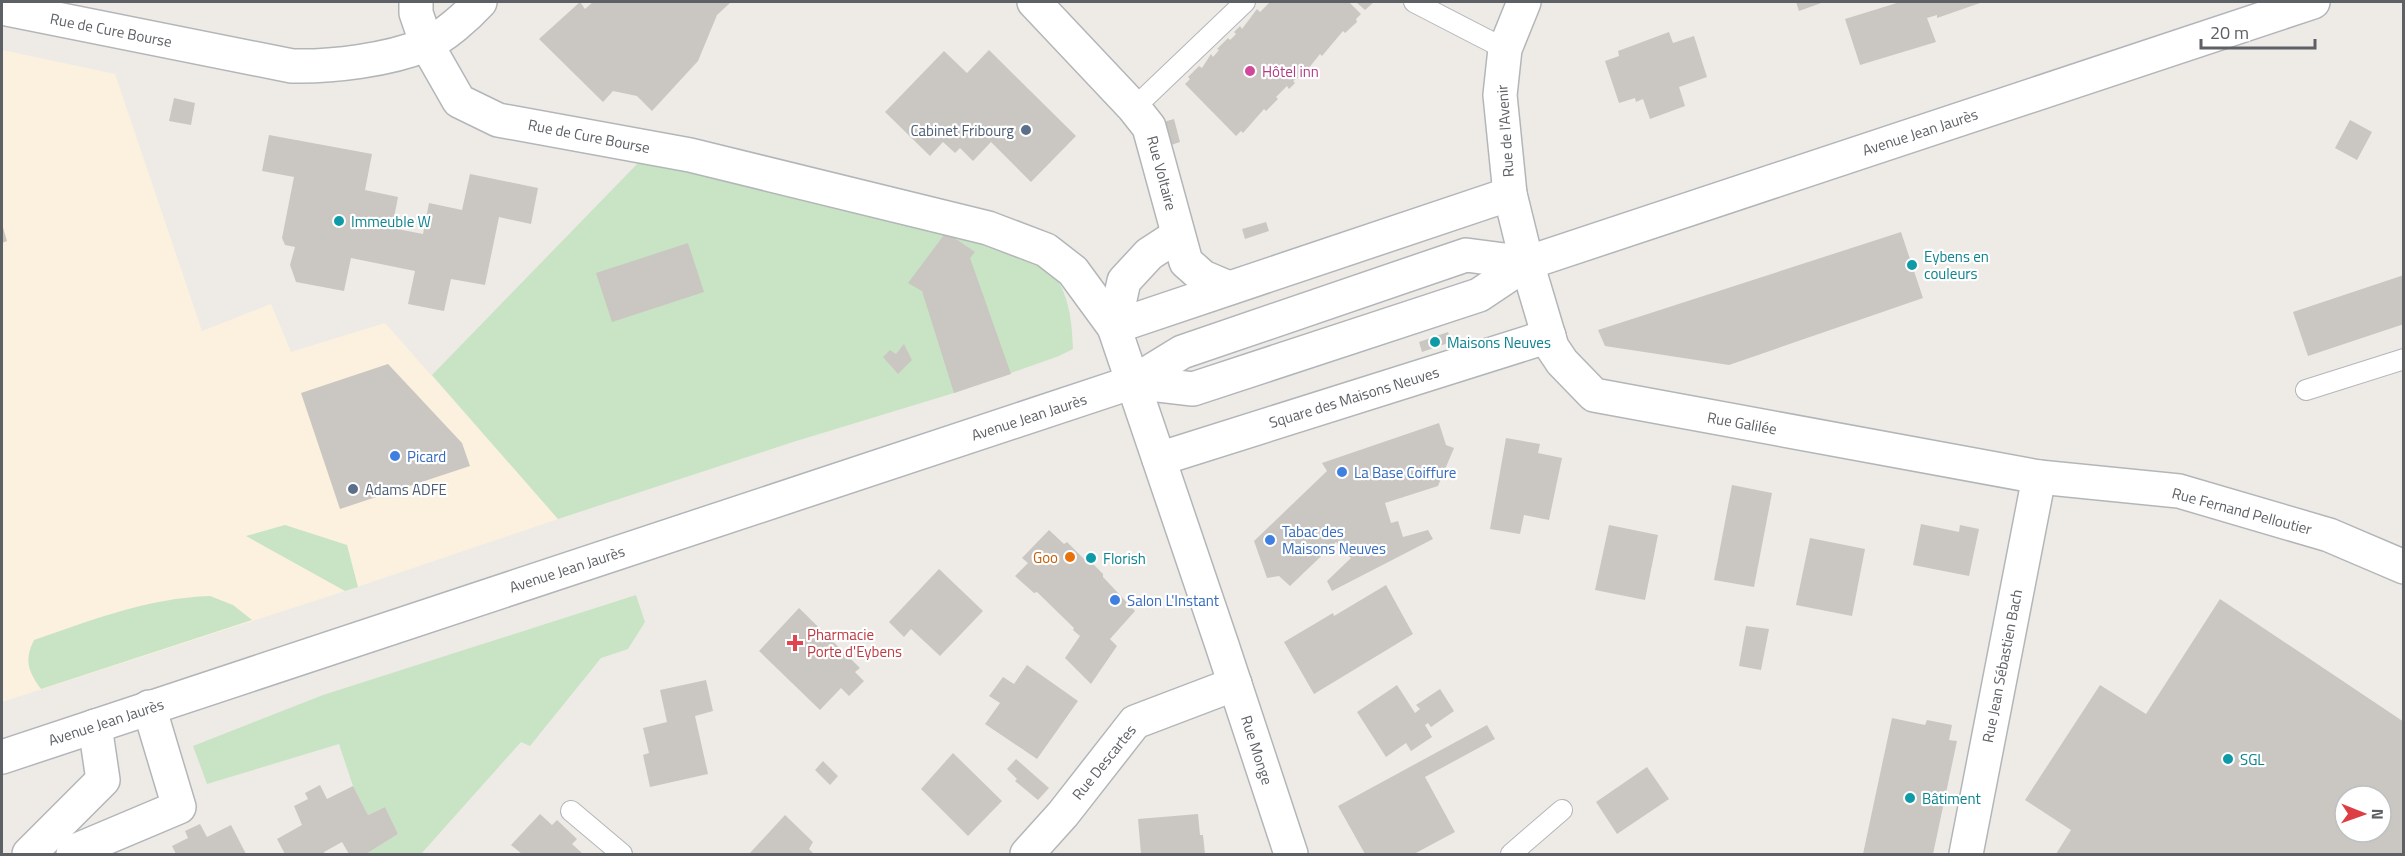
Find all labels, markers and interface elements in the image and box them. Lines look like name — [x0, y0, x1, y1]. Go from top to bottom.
street label: Rue de Cure Bourse — [48, 7, 174, 53]
scale bar — [2201, 12, 2315, 50]
text: 20 m — [2210, 19, 2249, 46]
place label: Hôtel inn — [1262, 60, 1319, 83]
marker: Hôtel inn — [1243, 64, 1257, 78]
street label: Rue de l'Avenir — [1490, 84, 1520, 178]
street label: Avenue Jean Jaurès — [1859, 102, 1981, 162]
street label: Rue de Cure Bourse — [526, 113, 652, 159]
place label: Cabinet Fribourg — [910, 119, 1014, 142]
marker: Cabinet Fribourg — [1019, 123, 1033, 137]
street label: Rue Voltaire — [1141, 133, 1183, 213]
place label: Immeuble W — [351, 210, 431, 233]
marker: Immeuble W — [332, 214, 346, 228]
place label: Eybens en couleurs — [1924, 245, 1989, 285]
marker: Eybens en couleurs — [1905, 258, 1919, 272]
place label: Maisons Neuves — [1447, 331, 1551, 354]
marker: Maisons Neuves — [1428, 335, 1442, 349]
street label: Square des Maisons Neuves — [1266, 360, 1442, 434]
street label: Avenue Jean Jaurès — [968, 387, 1090, 447]
street label: Rue Galilée — [1705, 406, 1779, 440]
place label: Picard — [407, 445, 446, 468]
marker: Picard — [388, 449, 402, 463]
place label: La Base Coiffure — [1354, 461, 1456, 484]
marker: La Base Coiffure — [1335, 465, 1349, 479]
place label: Adams ADFE — [365, 478, 447, 501]
street label: Rue Fernand Pelloutier — [2170, 481, 2314, 541]
marker: Adams ADFE — [346, 482, 360, 496]
place label: Tabac des Maisons Neuves — [1282, 520, 1386, 560]
marker: Tabac des Maisons Neuves — [1263, 533, 1277, 547]
street label: Avenue Jean Jaurès — [506, 539, 628, 599]
place label: Goo — [1033, 546, 1058, 569]
place label: Florish — [1103, 547, 1146, 570]
marker: Goo — [1063, 550, 1077, 564]
marker: Florish — [1084, 551, 1098, 565]
street label: Rue Jean Sébastien Bach — [1976, 587, 2028, 745]
place label: Salon L'Instant — [1127, 589, 1220, 612]
marker: Salon L'Instant — [1108, 593, 1122, 607]
place label: Pharmacie Porte d'Eybens — [807, 623, 902, 663]
marker: Pharmacie Porte d'Eybens — [788, 636, 802, 650]
street label: Avenue Jean Jaurès — [45, 692, 167, 752]
street label: Rue Monge — [1235, 712, 1279, 788]
street label: Rue Descartes — [1066, 719, 1142, 805]
place label: SGL — [2240, 748, 2265, 771]
marker: SGL — [2221, 752, 2235, 766]
north arrow — [2333, 784, 2393, 844]
place label: Bâtiment — [1922, 787, 1981, 810]
marker: Bâtiment — [1903, 791, 1917, 805]
text: N — [2366, 809, 2390, 820]

